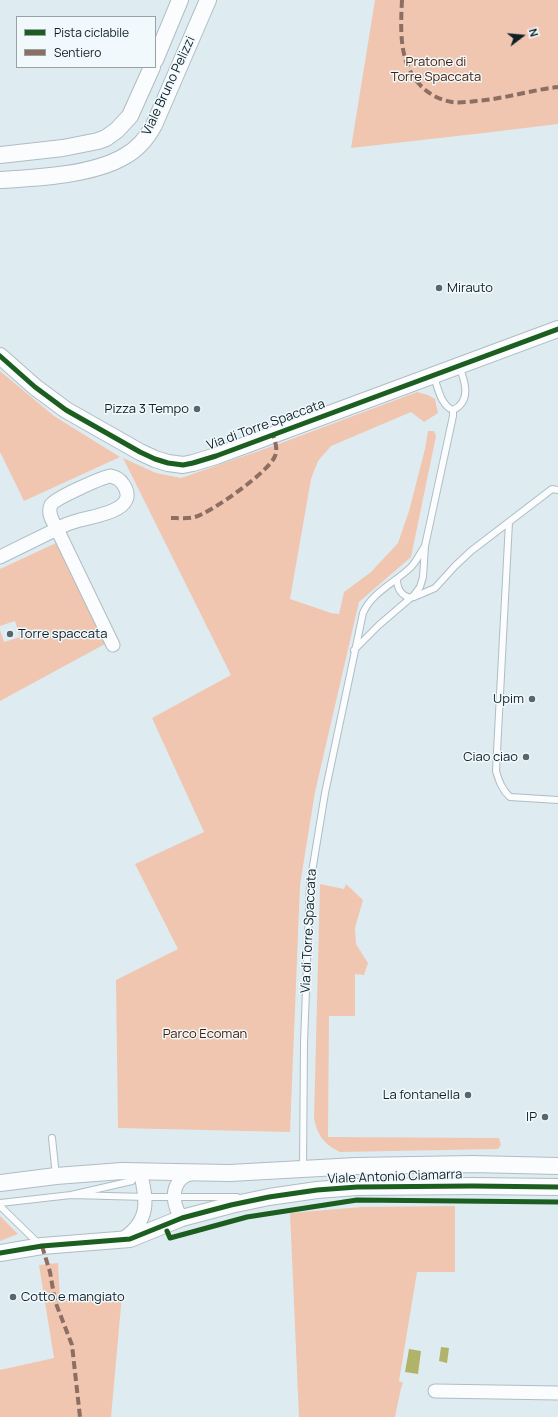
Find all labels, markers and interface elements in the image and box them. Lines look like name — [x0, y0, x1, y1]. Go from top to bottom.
legend — [16, 16, 156, 68]
north arrow — [502, 16, 542, 56]
text: Pista ciclabile — [54, 24, 129, 41]
text: N — [526, 27, 542, 38]
street label: Viale Bruno Pelizzi — [139, 34, 199, 138]
text: Sentiero — [54, 44, 101, 61]
park label: Pratone di Torre Spaccata — [391, 54, 481, 85]
place label: Mirauto — [447, 280, 493, 296]
marker: Mirauto — [434, 283, 444, 293]
street label: Via di Torre Spaccata — [205, 396, 327, 454]
place label: Pizza 3 Tempo — [105, 401, 189, 417]
marker: Pizza 3 Tempo — [192, 404, 202, 414]
place label: Torre spaccata — [18, 626, 107, 642]
marker: Torre spaccata — [5, 629, 15, 639]
place label: Upim — [493, 691, 524, 707]
marker: Upim — [527, 694, 537, 704]
place label: Ciao ciao — [463, 749, 518, 765]
marker: Ciao ciao — [521, 752, 531, 762]
street label: Via di Torre Spaccata — [298, 868, 320, 994]
park label: Parco Ecoman — [163, 1026, 247, 1042]
place label: La fontanella — [383, 1087, 460, 1103]
marker: La fontanella — [463, 1090, 473, 1100]
place label: IP — [526, 1109, 537, 1125]
marker: IP — [540, 1112, 550, 1122]
street label: Viale Antonio Ciamarra — [327, 1167, 463, 1187]
place label: Cotto e mangiato — [21, 1289, 125, 1305]
marker: Cotto e mangiato — [8, 1292, 18, 1302]

